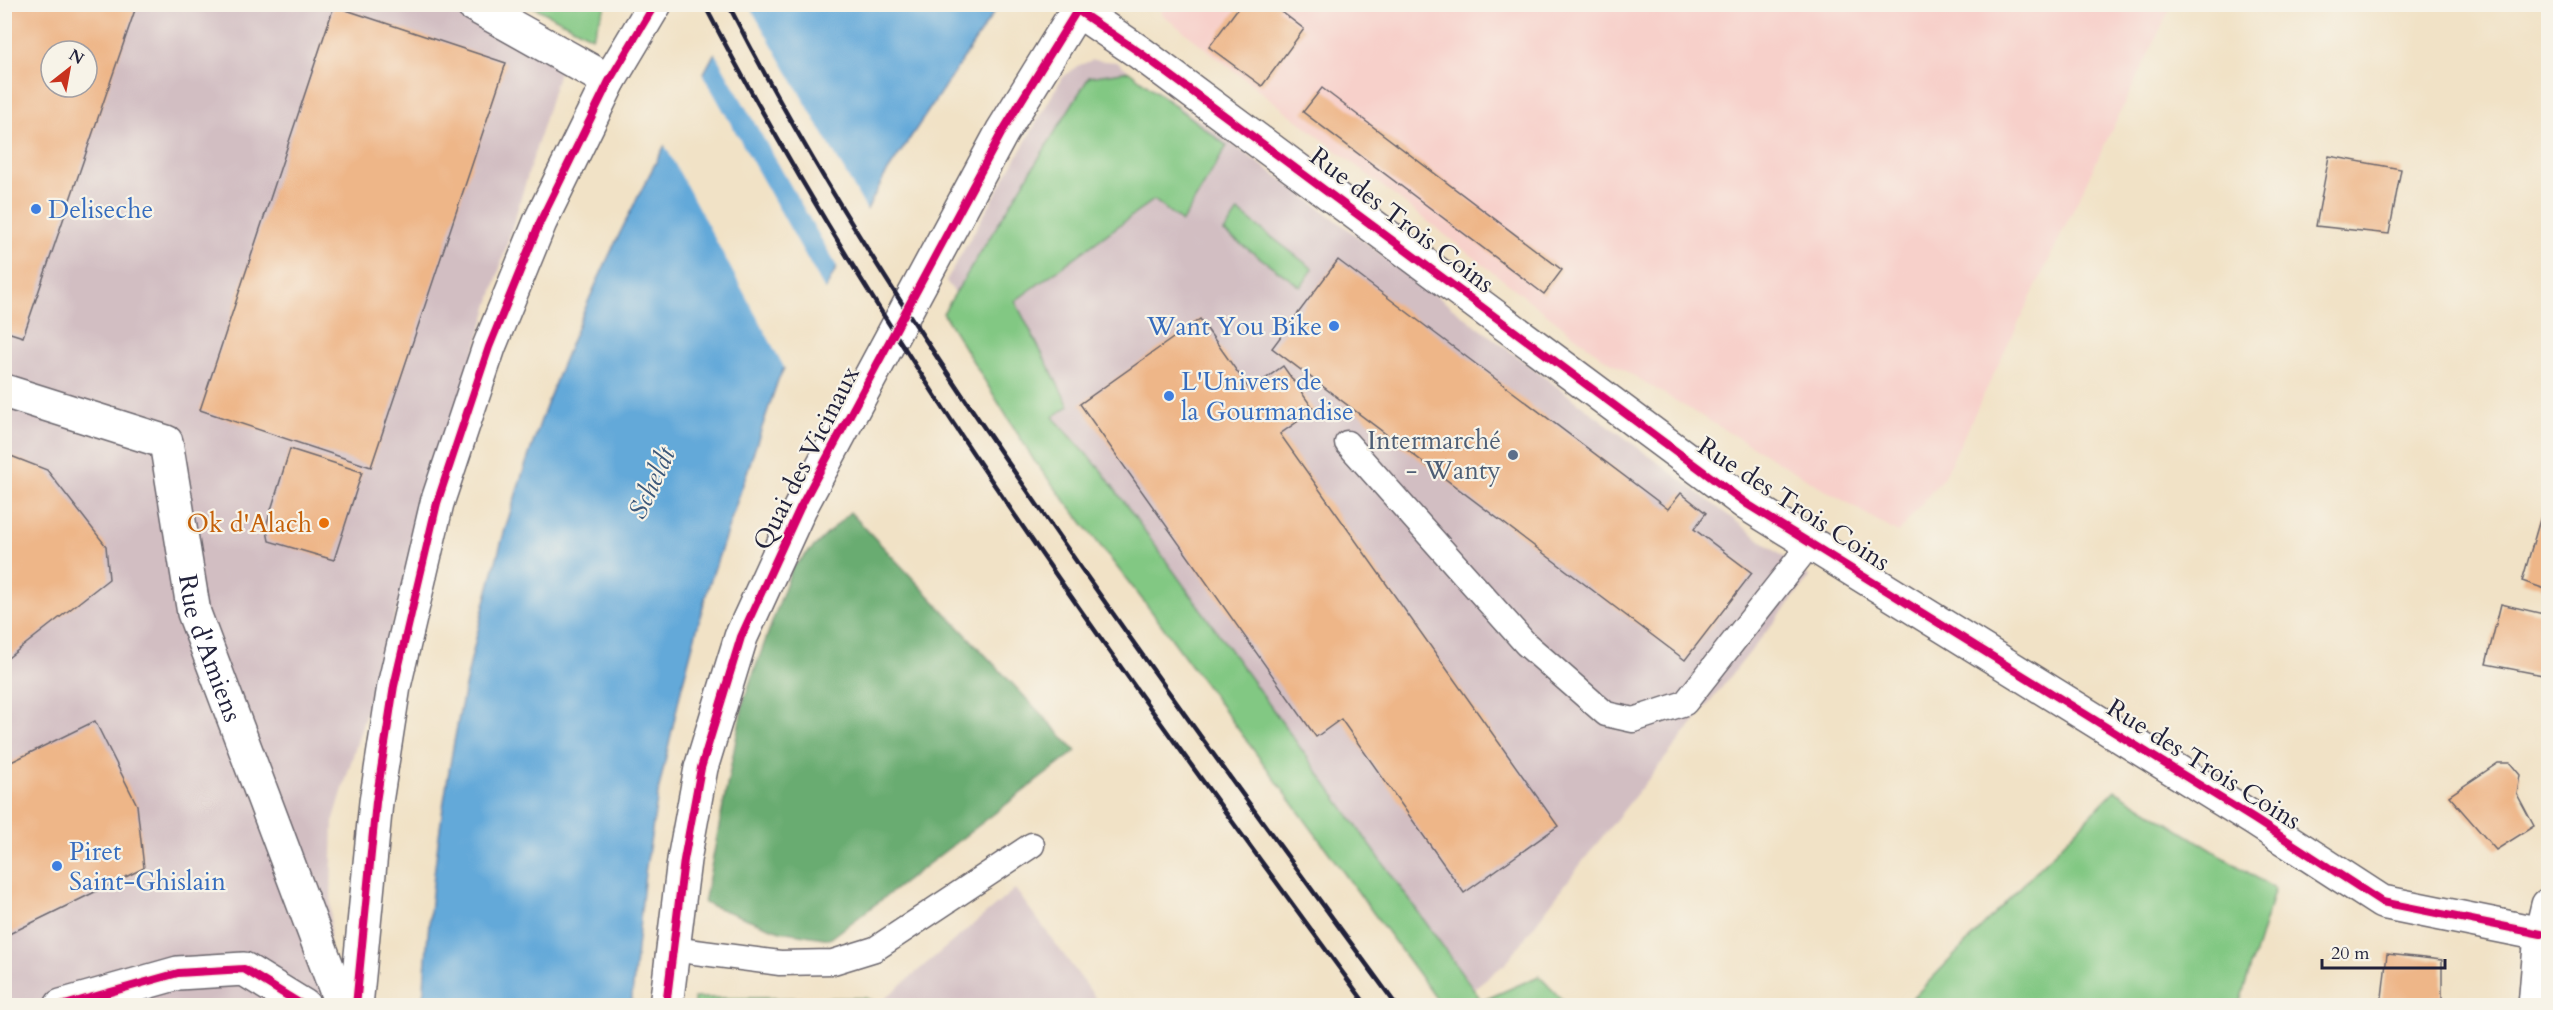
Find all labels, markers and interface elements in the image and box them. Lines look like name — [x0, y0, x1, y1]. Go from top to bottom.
north arrow — [39, 39, 99, 99]
text: N — [65, 44, 88, 70]
street label: Rue des Trois Coins — [1303, 139, 1501, 301]
place label: Deliseche — [48, 192, 153, 227]
marker: Deliseche — [29, 202, 43, 216]
place label: Want You Bike — [1146, 309, 1322, 344]
marker: Want You Bike — [1327, 319, 1341, 333]
street label: Quai des Vicinaux — [744, 360, 868, 556]
place label: L'Univers de la Gourmandise — [1181, 364, 1354, 429]
marker: L'Univers de la Gourmandise — [1162, 389, 1176, 403]
place label: Intermarché - Wanty — [1367, 423, 1501, 488]
street label: Rue des Trois Coins — [1691, 429, 1897, 579]
water label: Scheldt — [619, 440, 685, 525]
marker: Intermarché - Wanty — [1506, 448, 1520, 462]
place label: Ok d'Alach — [186, 506, 312, 541]
marker: Ok d'Alach — [317, 516, 331, 530]
street label: Rue d'Amiens — [170, 572, 251, 727]
street label: Rue des Trois Coins — [2100, 690, 2308, 838]
place label: Piret Saint-Ghislain — [69, 834, 226, 899]
marker: Piret Saint-Ghislain — [50, 859, 64, 873]
scale bar — [2322, 932, 2445, 970]
text: 20 m — [2331, 941, 2370, 966]

